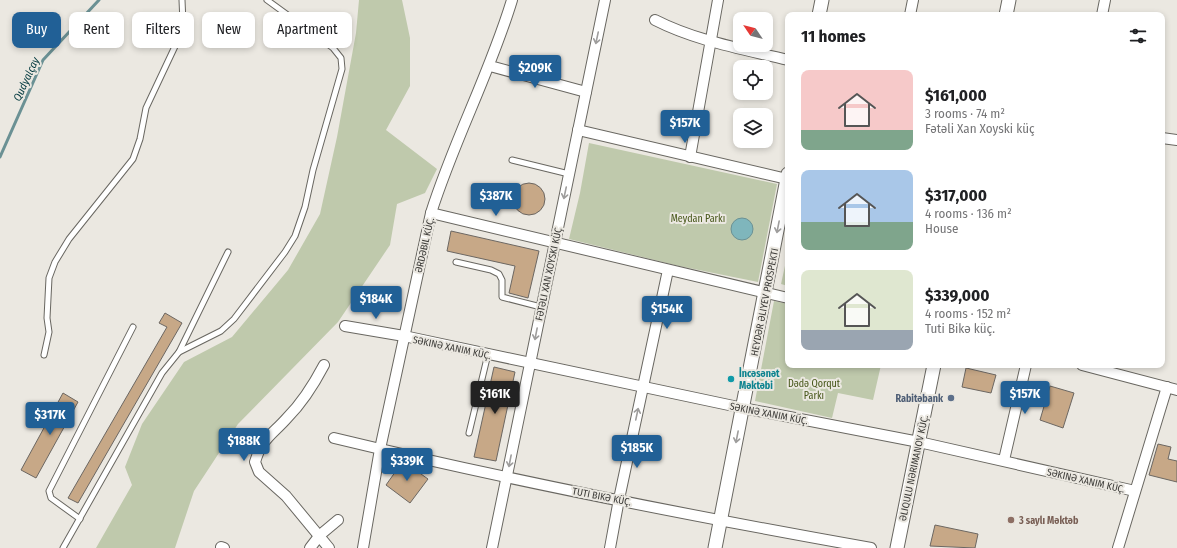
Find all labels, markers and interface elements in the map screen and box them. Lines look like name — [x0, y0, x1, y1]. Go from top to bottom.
chip: Buy — [12, 12, 61, 48]
chip: Rent — [69, 12, 124, 48]
chip: Filters — [132, 12, 194, 48]
chip: New — [202, 12, 255, 48]
chip: Apartment — [263, 12, 352, 48]
north arrow — [733, 12, 773, 52]
map controls — [733, 12, 773, 148]
icon: filters — [1127, 25, 1149, 47]
text: 11 homes — [801, 26, 866, 47]
one-way arrow — [593, 31, 601, 44]
water label: Qudyalçay — [11, 54, 43, 103]
pin: $209K — [507, 55, 563, 89]
text: $209K — [518, 60, 552, 75]
button: locate — [733, 60, 773, 100]
text: $161,000 — [925, 85, 987, 106]
icon: home — [833, 86, 881, 134]
text: 3 rooms · 74 m² — [925, 106, 1005, 121]
button: layers — [733, 108, 773, 148]
pin: $157K — [657, 110, 713, 144]
text: $157K — [670, 115, 700, 130]
text: Fətəli Xan Xoyski küç — [925, 121, 1035, 136]
pin: $387K — [468, 183, 524, 217]
text: $317,000 — [925, 185, 987, 206]
one-way arrow — [560, 186, 568, 199]
icon: home — [833, 186, 881, 234]
text: $387K — [480, 188, 512, 203]
text: 4 rooms · 136 m² — [925, 206, 1012, 221]
park label: Meydan Parkı — [671, 213, 725, 225]
street label: ƏRDƏBIL KÜÇ. — [412, 216, 437, 274]
one-way arrow — [774, 220, 782, 233]
text: House — [925, 221, 959, 236]
street label: FƏTƏLI XAN XOYSKI KÜÇ — [532, 226, 565, 322]
street label: HEYDƏR ƏLIYEV PROSPEKTI — [749, 247, 781, 357]
text: $339,000 — [925, 285, 990, 306]
pin: $184K — [348, 286, 404, 320]
icon: home — [833, 286, 881, 334]
text: $184K — [360, 291, 392, 306]
pin: $154K — [639, 296, 695, 330]
text: $154K — [651, 301, 683, 316]
text: 4 rooms · 152 m² — [925, 306, 1011, 321]
text: Tuti Bikə küç. — [925, 321, 995, 336]
one-way arrow — [531, 327, 539, 340]
street label: SƏKINƏ XANIM KÜÇ. — [412, 333, 492, 362]
place label: İncəsənət Məktəbi — [739, 367, 780, 392]
marker: İncəsənət Məktəbi — [726, 374, 736, 384]
park label: Dədə Qorqut Parkı — [788, 378, 841, 402]
pin: $161K — [467, 381, 523, 415]
pin: $157K — [997, 381, 1053, 415]
text: $161K — [480, 386, 510, 401]
text: $157K — [1010, 386, 1040, 401]
place label: Rabitəbank — [895, 393, 944, 405]
marker: Rabitəbank — [946, 393, 956, 403]
street label: SƏKINƏ XANIM KÜÇ. — [729, 400, 809, 427]
pin: $317K — [22, 402, 78, 436]
text: $317K — [35, 407, 65, 422]
one-way arrow — [634, 408, 642, 421]
street label: ƏLIQULU NƏRIMANOV KÜÇ. — [896, 414, 931, 522]
pin: $188K — [216, 428, 272, 462]
one-way arrow — [733, 430, 741, 443]
text: $188K — [228, 433, 260, 448]
pin: $185K — [609, 435, 665, 469]
text: $185K — [621, 440, 653, 455]
pin: $339K — [379, 448, 435, 482]
text: $339K — [391, 453, 423, 468]
one-way arrow — [506, 455, 514, 468]
street label: SƏKINƏ XANIM KÜÇ. — [1046, 465, 1126, 496]
street label: TUTI BIKƏ KÜÇ. — [571, 484, 633, 509]
marker: 3 saylı Məktəb — [1006, 515, 1016, 525]
place label: 3 saylı Məktəb — [1018, 515, 1079, 527]

